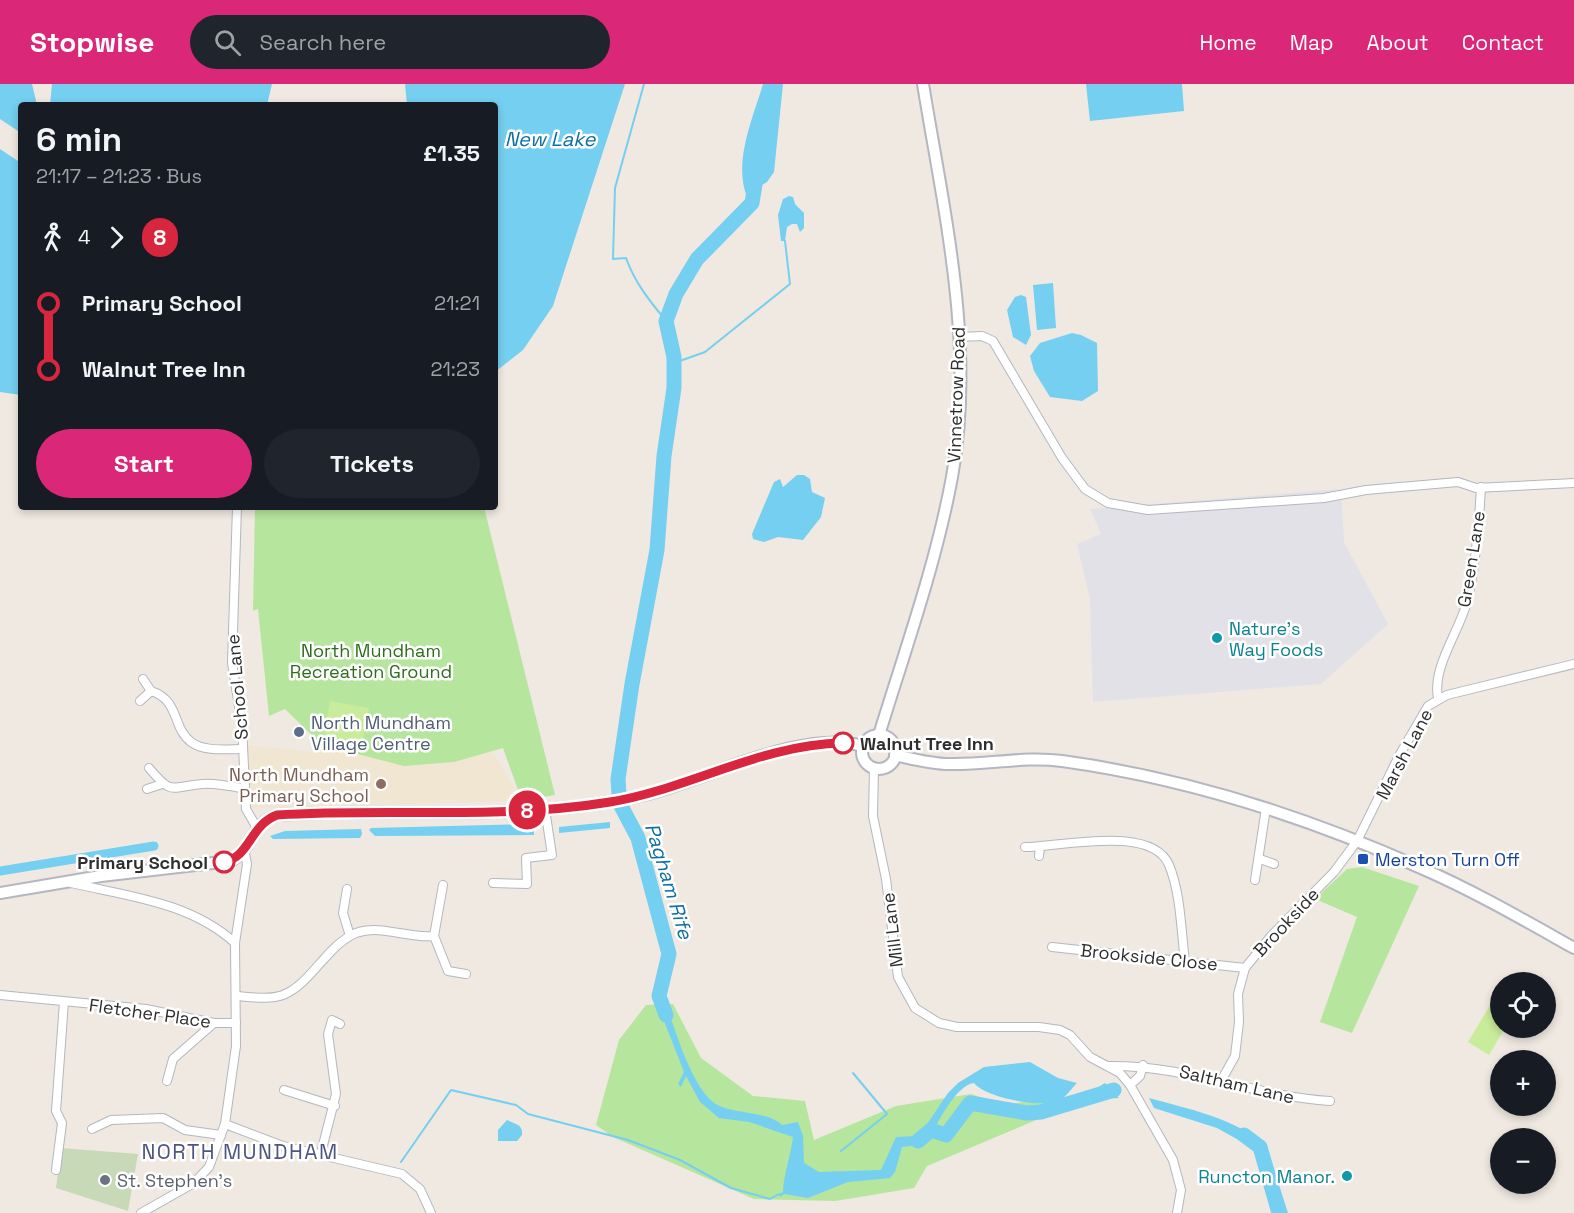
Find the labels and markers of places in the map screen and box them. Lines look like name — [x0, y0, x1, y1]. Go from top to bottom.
place label: Nature’s Way Foods — [1229, 617, 1323, 661]
marker: Nature’s Way Foods — [1210, 631, 1224, 645]
place label: North Mundham Village Centre — [311, 711, 451, 755]
marker: North Mundham Village Centre — [292, 725, 306, 739]
marker: Walnut Tree Inn — [832, 732, 854, 754]
place label: Walnut Tree Inn — [860, 732, 994, 755]
place label: North Mundham Primary School — [229, 763, 369, 807]
marker: North Mundham Primary School — [374, 777, 388, 791]
place label: Merston Turn Off — [1375, 848, 1520, 871]
place label: Primary School — [77, 851, 208, 874]
marker: Primary School — [213, 851, 235, 873]
marker: Merston Turn Off — [1356, 852, 1370, 866]
place label: Runcton Manor. — [1198, 1165, 1335, 1188]
place label: St. Stephen's — [117, 1169, 232, 1192]
marker: Runcton Manor. — [1340, 1169, 1354, 1183]
marker: St. Stephen's — [98, 1173, 112, 1187]

